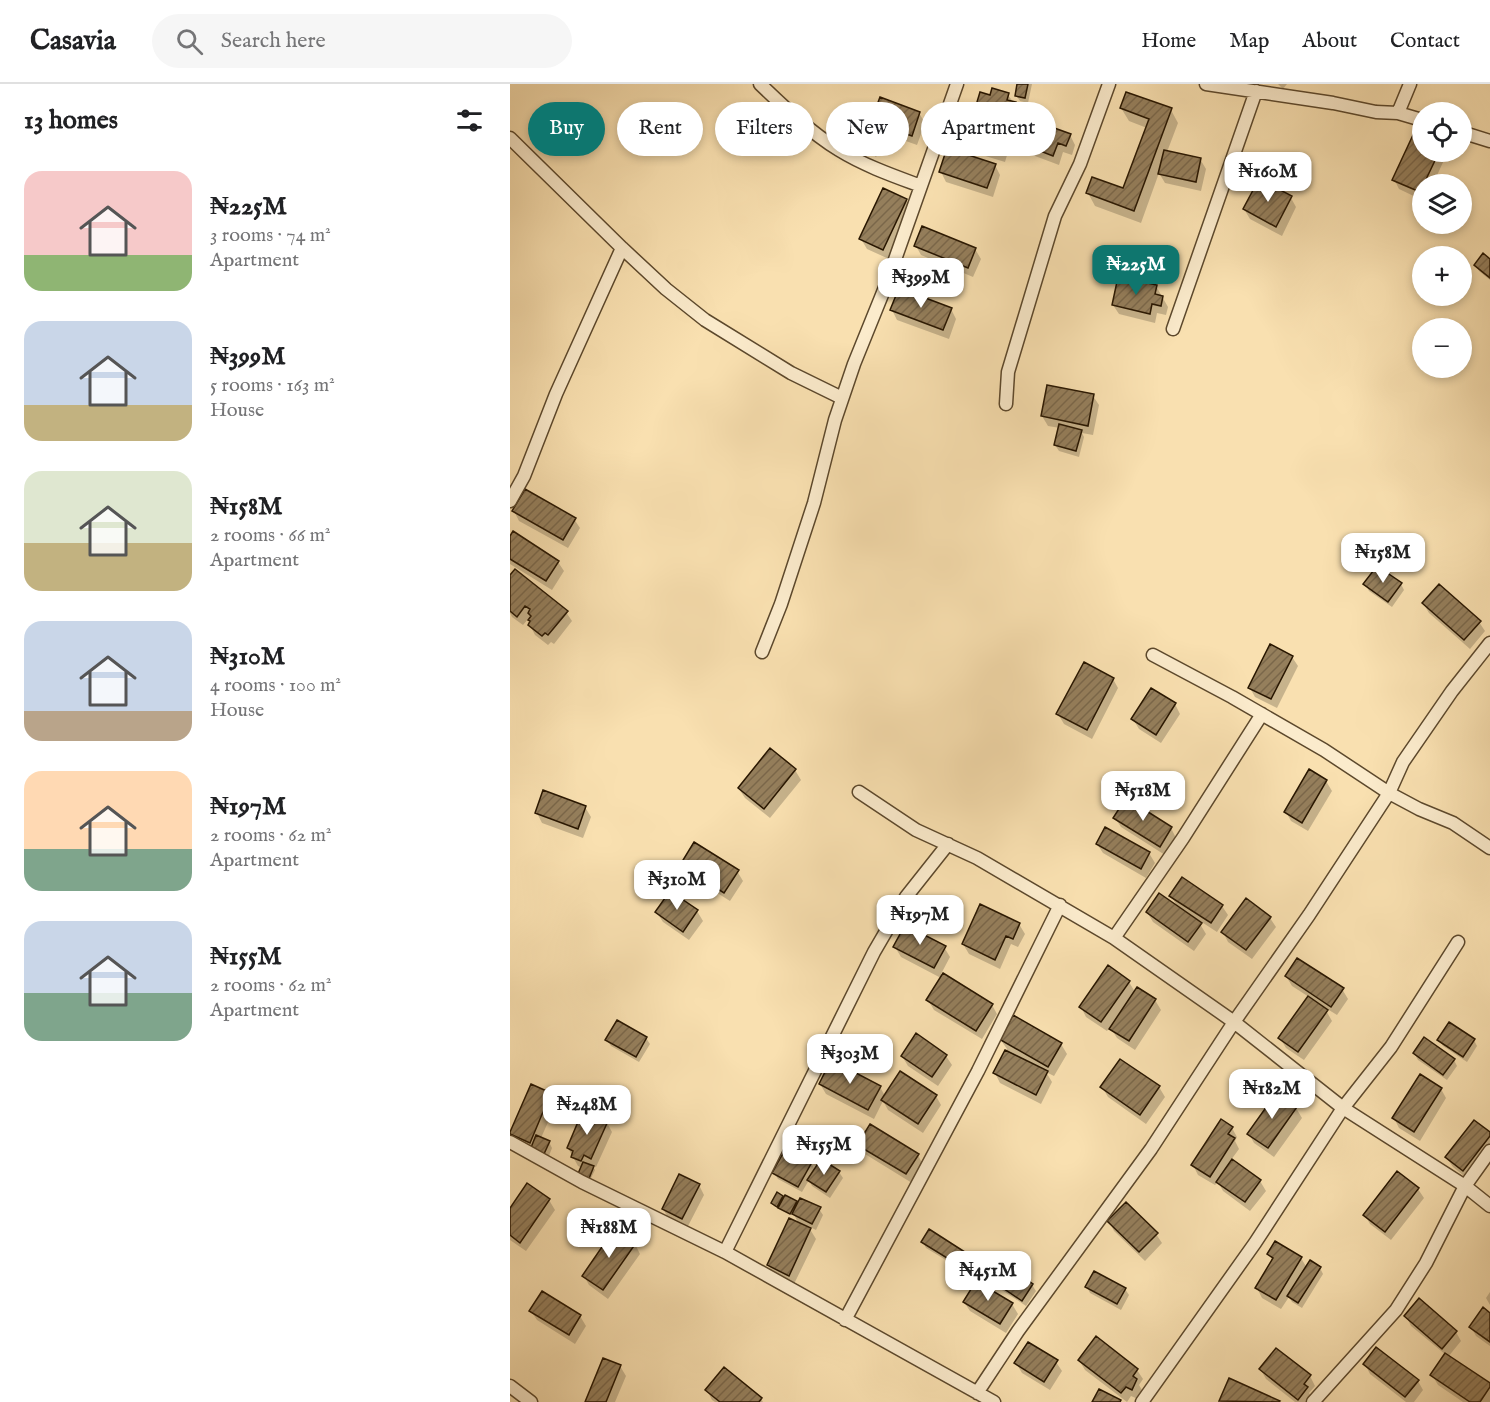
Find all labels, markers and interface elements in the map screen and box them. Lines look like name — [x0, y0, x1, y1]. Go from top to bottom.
search box — [152, 14, 572, 68]
text: Casavia — [30, 24, 116, 59]
icon: search — [173, 25, 206, 58]
text: Search here — [221, 27, 326, 55]
text: Home — [1141, 28, 1196, 55]
text: Map — [1229, 28, 1269, 55]
text: About — [1302, 28, 1357, 55]
text: Contact — [1390, 28, 1460, 55]
chip: Buy — [528, 102, 605, 156]
chip: Rent — [617, 102, 703, 156]
chip: Filters — [715, 102, 814, 156]
chip: New — [826, 102, 909, 156]
chip: Apartment — [921, 102, 1056, 156]
map controls — [1412, 102, 1472, 378]
button: locate — [1412, 102, 1472, 162]
text: 13 homes — [24, 104, 118, 137]
icon: filters — [453, 104, 486, 137]
pin: ₦160M — [1226, 152, 1310, 203]
text: ₦160M — [1239, 159, 1297, 184]
button: layers — [1412, 174, 1472, 234]
text: ₦225M — [210, 190, 287, 223]
icon: home — [72, 195, 144, 267]
text: 3 rooms · 74 m² — [210, 223, 331, 248]
pin: ₦225M — [1094, 245, 1178, 296]
button: + — [1412, 246, 1472, 306]
text: Apartment — [210, 248, 299, 273]
text: ₦225M — [1106, 252, 1166, 277]
pin: ₦399M — [879, 258, 963, 309]
text: ₦399M — [892, 265, 950, 290]
button: − — [1412, 318, 1472, 378]
text: ₦399M — [210, 340, 286, 373]
icon: home — [72, 345, 144, 417]
text: 5 rooms · 163 m² — [210, 373, 335, 398]
text: House — [210, 398, 264, 423]
text: ₦158M — [210, 490, 283, 523]
icon: home — [72, 495, 144, 567]
text: 2 rooms · 66 m² — [210, 523, 331, 548]
pin: ₦158M — [1341, 533, 1425, 584]
text: ₦158M — [1355, 540, 1411, 565]
text: Apartment — [210, 548, 299, 573]
text: ₦310M — [210, 640, 285, 673]
icon: home — [72, 645, 144, 717]
text: 4 rooms · 100 m² — [210, 673, 341, 698]
text: House — [210, 698, 264, 723]
pin: ₦518M — [1101, 771, 1185, 822]
text: ₦518M — [1115, 778, 1171, 803]
text: ₦197M — [210, 790, 286, 823]
icon: home — [72, 795, 144, 867]
text: 2 rooms · 62 m² — [210, 823, 332, 848]
text: Apartment — [210, 848, 299, 873]
pin: ₦310M — [635, 860, 719, 911]
text: ₦310M — [648, 867, 706, 892]
pin: ₦197M — [878, 895, 962, 946]
text: ₦197M — [891, 902, 949, 927]
text: ₦155M — [210, 940, 282, 973]
icon: home — [72, 945, 144, 1017]
text: 2 rooms · 62 m² — [210, 973, 332, 998]
text: Apartment — [210, 998, 299, 1023]
pin: ₦303M — [808, 1034, 892, 1085]
text: ₦303M — [821, 1041, 879, 1066]
pin: ₦182M — [1230, 1069, 1314, 1120]
text: ₦182M — [1243, 1076, 1301, 1101]
pin: ₦248M — [545, 1085, 629, 1136]
text: ₦248M — [557, 1092, 617, 1117]
pin: ₦155M — [782, 1125, 866, 1176]
text: ₦155M — [796, 1132, 852, 1157]
pin: ₦188M — [567, 1208, 651, 1259]
text: ₦188M — [581, 1215, 637, 1240]
pin: ₦451M — [946, 1251, 1030, 1302]
text: ₦451M — [959, 1258, 1017, 1283]

